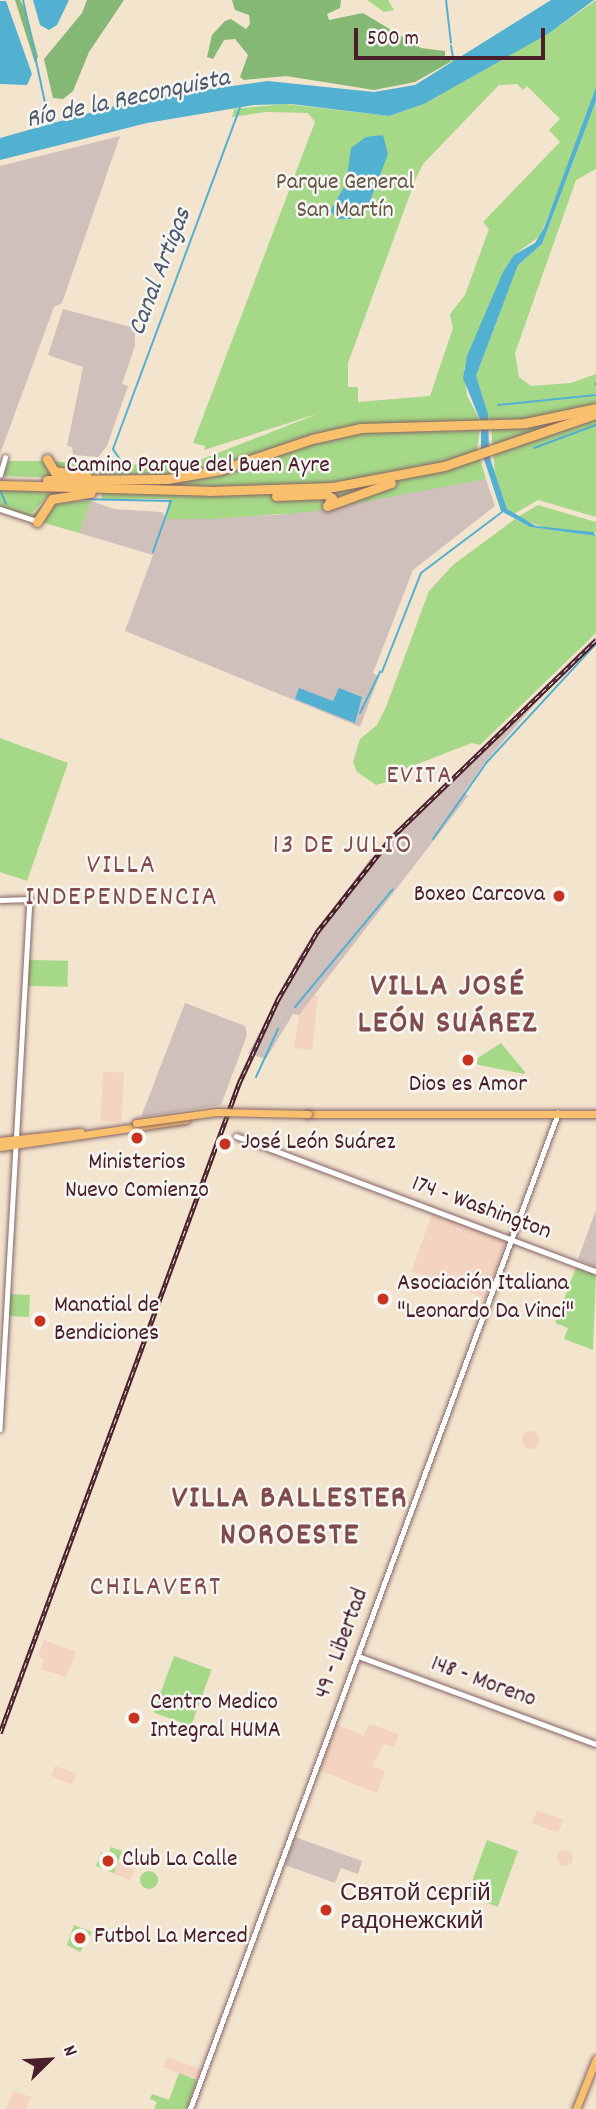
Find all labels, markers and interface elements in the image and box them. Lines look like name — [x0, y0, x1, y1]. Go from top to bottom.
scale bar — [358, 14, 549, 58]
text: 500 m — [367, 25, 419, 55]
water label: Río de la Reconquista — [23, 63, 233, 137]
park label: Parque General San Martín — [276, 170, 414, 226]
water label: Canal Artigas — [122, 204, 200, 340]
street label: Camino Parque del Buen Ayre — [66, 453, 330, 481]
district label: EVITA — [387, 761, 453, 793]
district label: 13 DE JULIO — [274, 830, 412, 864]
district label: VILLA INDEPENDENCIA — [27, 850, 217, 916]
place label: Boxeo Carcova — [414, 882, 545, 910]
marker: Boxeo Carcova — [551, 888, 567, 904]
district label: VILLA JOSÉ LEÓN SUÁREZ — [359, 970, 537, 1045]
marker: Dios es Amor — [460, 1052, 476, 1068]
place label: Dios es Amor — [409, 1072, 527, 1100]
marker: Ministerios Nuevo Comienzo — [129, 1130, 145, 1146]
place label: José León Suárez — [241, 1130, 395, 1158]
marker: José León Suárez — [215, 1134, 235, 1154]
place label: Ministerios Nuevo Comienzo — [65, 1150, 209, 1206]
street label: 174 - Washington — [407, 1170, 555, 1248]
place label: Asociación Italiana "Leonardo Da Vinci" — [397, 1271, 574, 1327]
marker: Asociación Italiana "Leonardo Da Vinci" — [375, 1291, 391, 1307]
place label: Manatial de Bendiciones — [54, 1293, 159, 1349]
marker: Manatial de Bendiciones — [32, 1313, 48, 1329]
district label: VILLA BALLESTER NOROESTE — [174, 1482, 406, 1557]
district label: CHILAVERT — [91, 1572, 221, 1606]
street label: 49 - Libertad — [310, 1585, 376, 1703]
street label: 148 - Moreno — [426, 1651, 540, 1715]
place label: Centro Medico Integral HUMA — [150, 1690, 281, 1746]
marker: Centro Medico Integral HUMA — [124, 1708, 144, 1728]
place label: Club La Calle — [122, 1847, 237, 1875]
marker: Club La Calle — [100, 1853, 116, 1869]
place label: Святой Cєргій Pадонежский — [340, 1882, 491, 1938]
marker: Святой Cєргій Pадонежский — [318, 1902, 334, 1918]
place label: Futbol La Merced — [94, 1924, 248, 1952]
marker: Futbol La Merced — [72, 1930, 88, 1946]
north arrow — [14, 2025, 84, 2095]
text: N — [54, 2041, 83, 2061]

